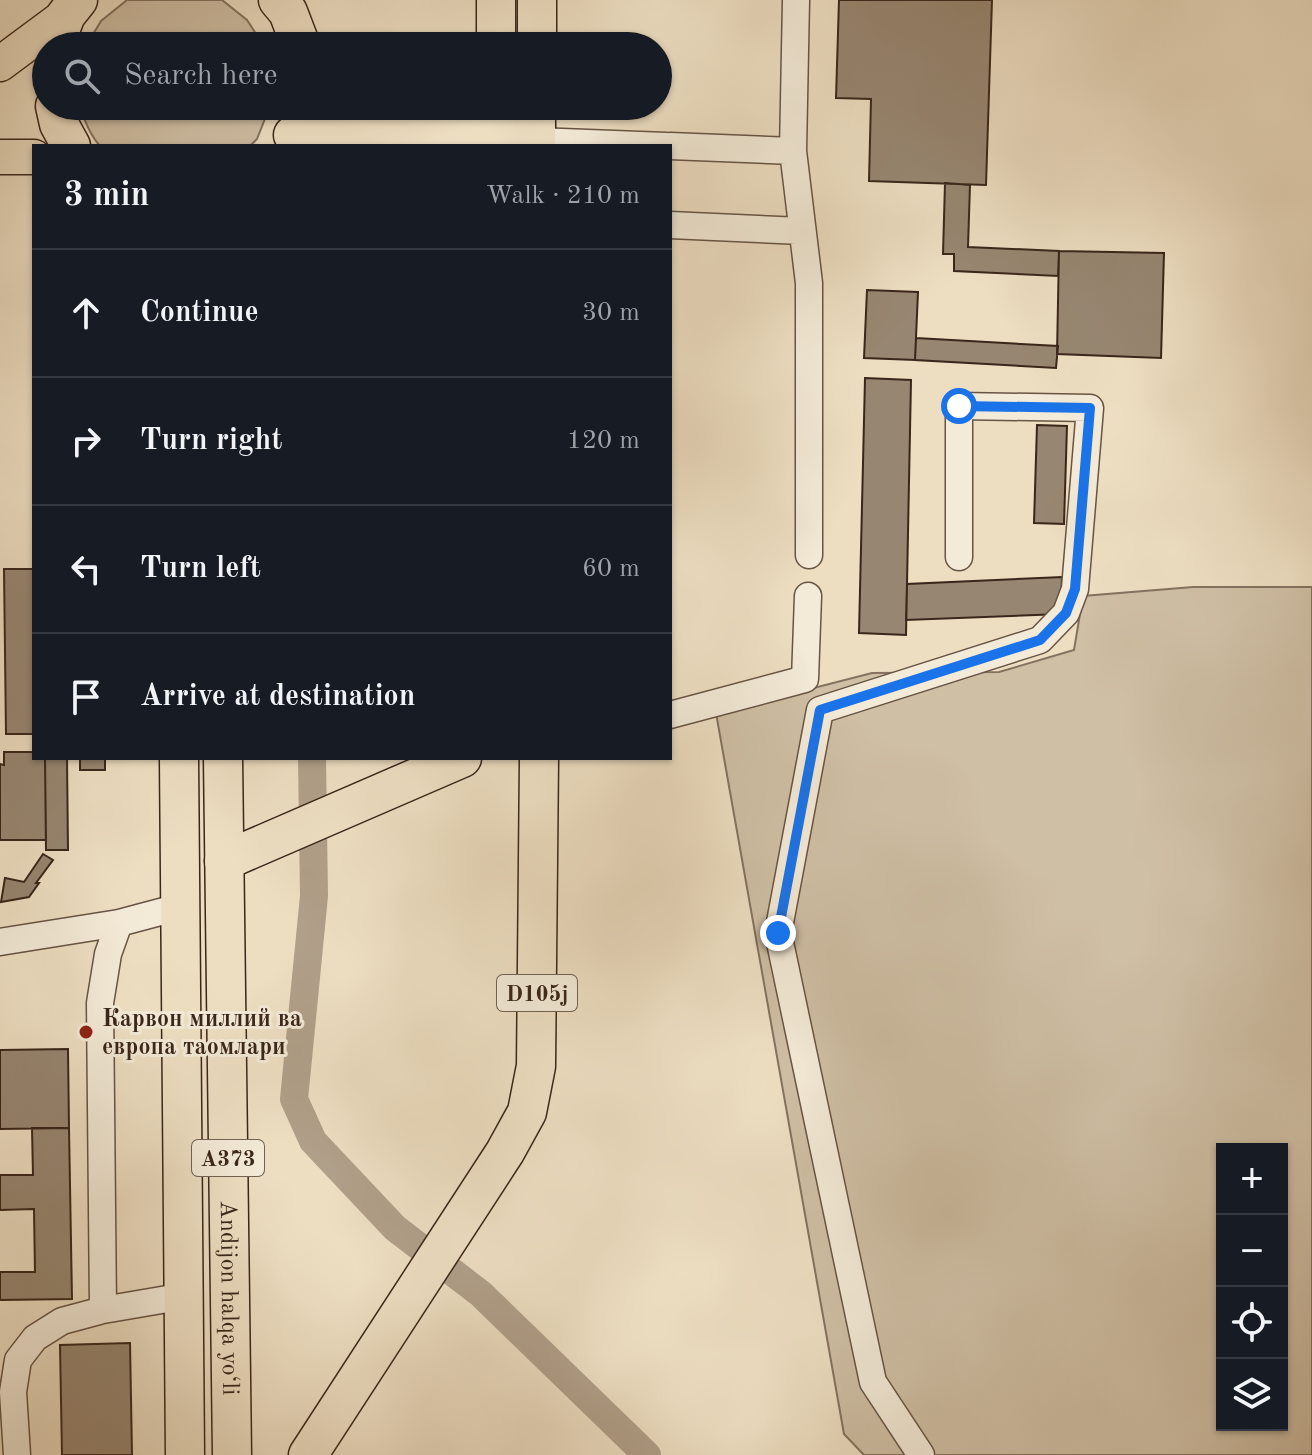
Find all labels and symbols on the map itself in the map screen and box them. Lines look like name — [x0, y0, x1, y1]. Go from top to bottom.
route start — [941, 388, 977, 424]
route end — [760, 915, 796, 951]
road number: D105j — [497, 975, 577, 1011]
place label: Карвон миллий ва европа таомлари — [102, 1008, 302, 1060]
marker: Карвон миллий ва европа таомлари — [77, 1023, 95, 1041]
road number: A373 — [192, 1140, 264, 1176]
street label: Andijon halqa yo‘li — [215, 1200, 241, 1396]

